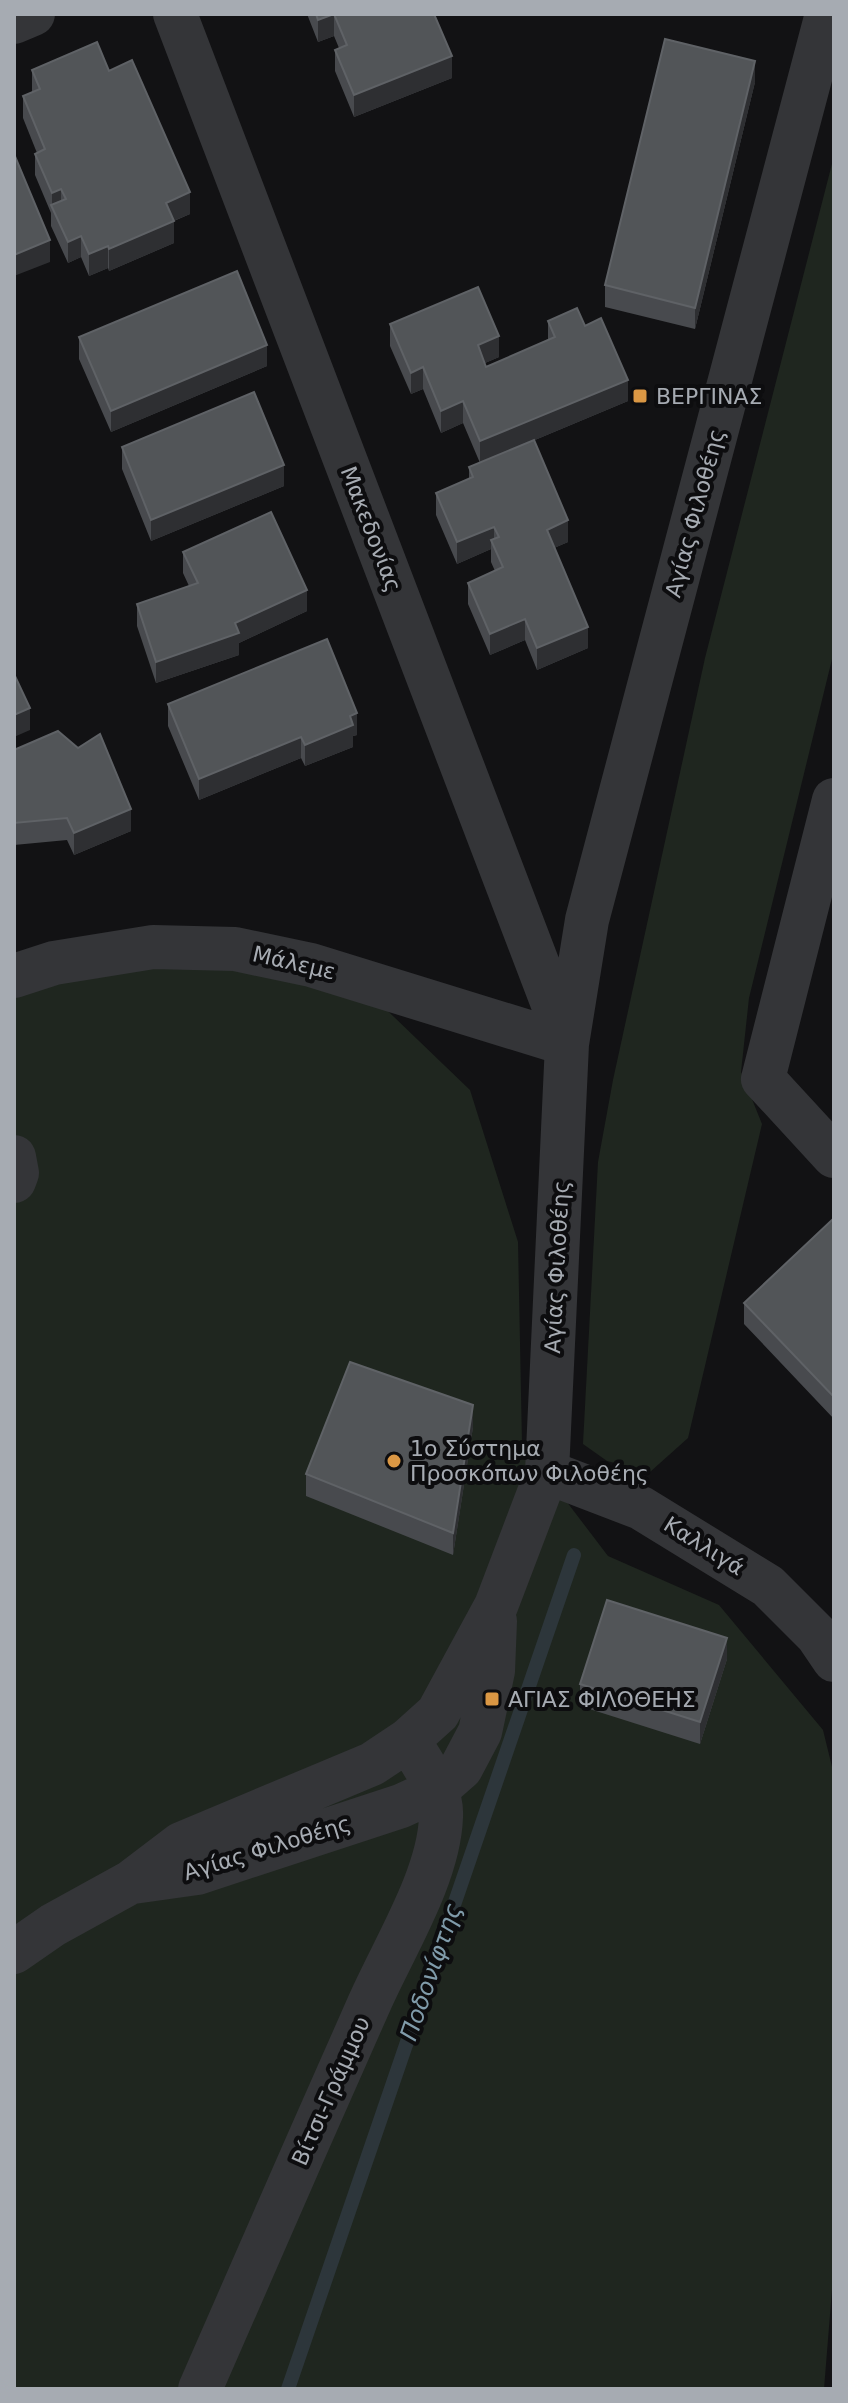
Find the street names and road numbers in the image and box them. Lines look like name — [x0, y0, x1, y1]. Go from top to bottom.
street label: Αγίας Φιλοθέης — [660, 426, 730, 600]
street label: Μακεδονίας — [336, 463, 406, 595]
street label: Μάλεμε — [250, 941, 338, 985]
street label: Αγίας Φιλοθέης — [540, 1180, 574, 1354]
street label: Καλλιγά — [659, 1512, 749, 1580]
street label: Αγίας Φιλοθέης — [180, 1811, 354, 1885]
street label: Βίτσι-Γράμμου — [287, 2013, 375, 2169]

